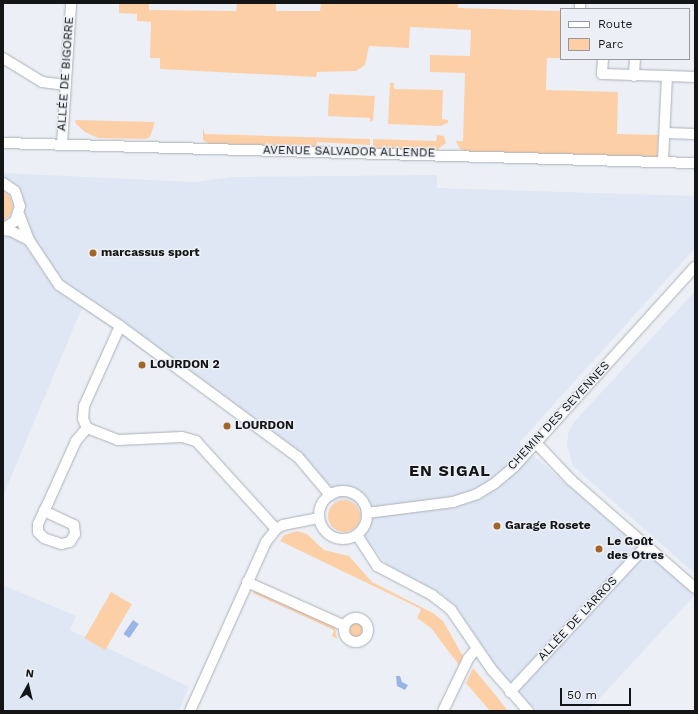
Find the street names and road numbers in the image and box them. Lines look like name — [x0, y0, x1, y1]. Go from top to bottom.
street label: ALLÉE DE BIGORRE — [55, 16, 77, 132]
street label: AVENUE SALVADOR ALLENDE — [262, 143, 436, 161]
street label: CHEMIN DES SEVENNES — [505, 359, 613, 473]
street label: ALLÉE DE L'ARROS — [535, 574, 621, 664]

